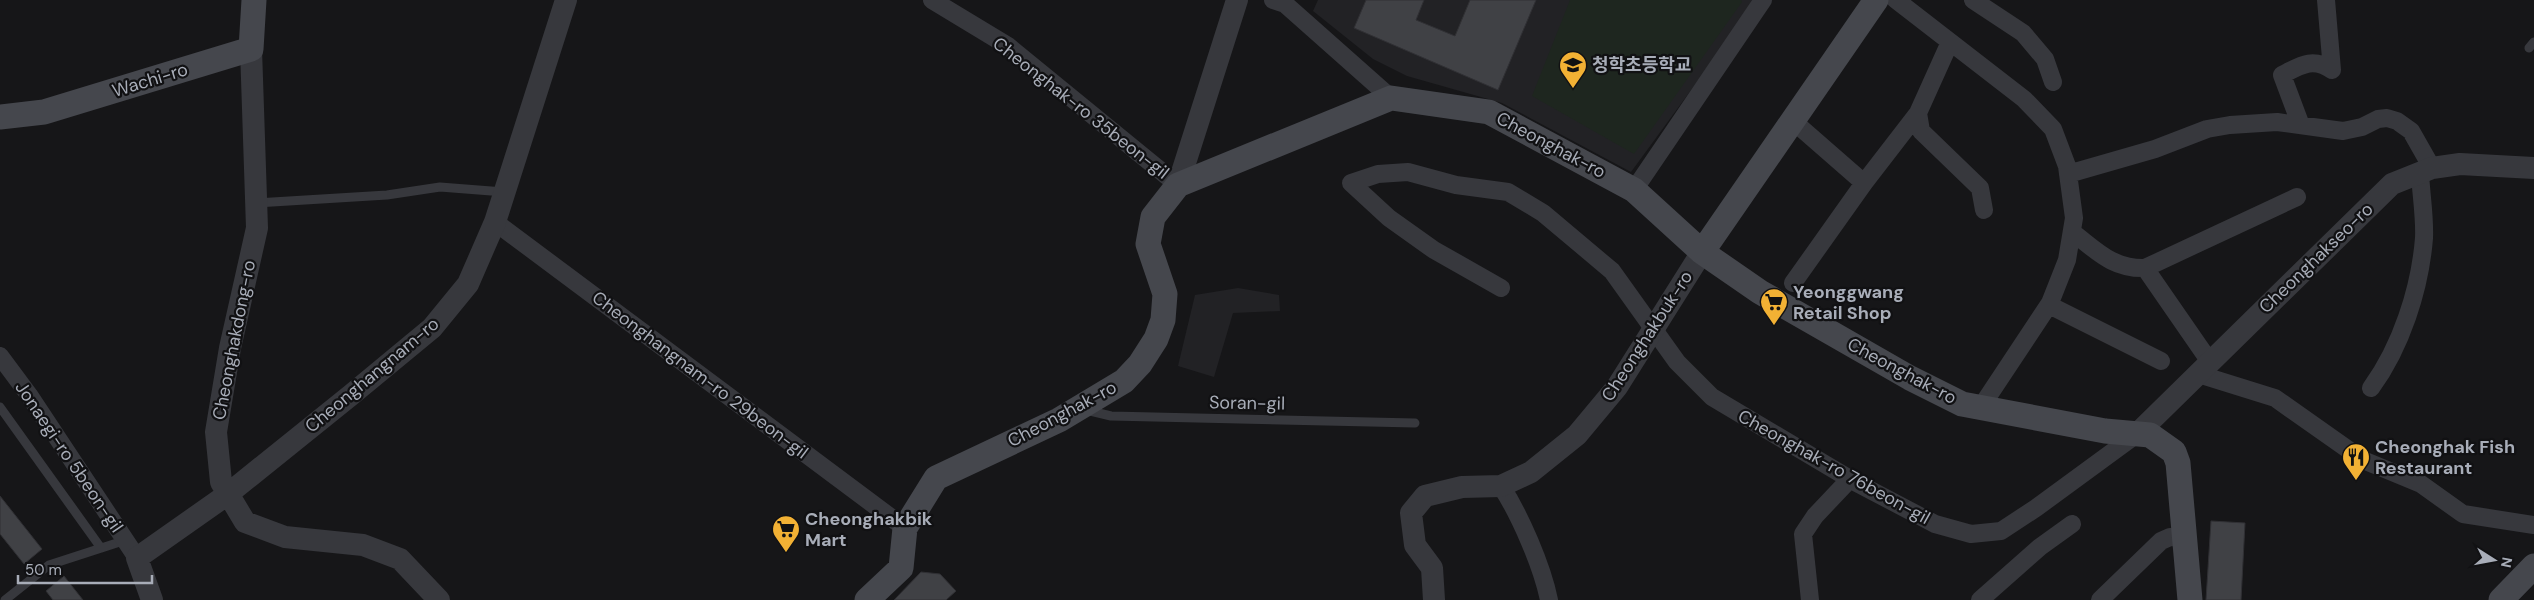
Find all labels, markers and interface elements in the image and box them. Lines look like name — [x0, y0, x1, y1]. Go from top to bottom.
street label: Cheonghak-ro 35beon-gil — [988, 32, 1174, 184]
school or university icon: 청학초등학교 — [1558, 50, 1588, 89]
place label: 청학초등학교 — [1592, 53, 1691, 77]
street label: Wachi-ro — [109, 57, 191, 103]
street label: Cheonghak-ro — [1492, 106, 1610, 184]
street label: Cheonghakseo-ro — [2254, 197, 2378, 319]
street label: Cheonghakdong-ro — [207, 258, 261, 422]
street label: Cheonghakbuk-ro — [1596, 266, 1698, 406]
place label: Yeonggwang Retail Shop — [1793, 280, 1904, 325]
street label: Cheonghangnam-ro 29beon-gil — [587, 286, 813, 464]
supermarket icon: Yeonggwang Retail Shop — [1759, 287, 1789, 326]
street label: Cheonghangnam-ro — [300, 312, 444, 438]
street label: Cheonghak-ro — [1843, 332, 1961, 410]
street label: Cheonghak-ro — [1003, 375, 1121, 453]
street label: Jonaegi-ro 5beon-gil — [9, 377, 129, 537]
street label: Soran-gil — [1209, 390, 1285, 416]
street label: Cheonghak-ro 76beon-gil — [1734, 404, 1934, 530]
place label: Cheonghak Fish Restaurant — [2375, 435, 2515, 480]
restaurant icon: Cheonghak Fish Restaurant — [2341, 442, 2371, 481]
place label: Cheonghakbik Mart — [805, 507, 933, 552]
supermarket icon: Cheonghakbik Mart — [771, 514, 801, 553]
north arrow — [2469, 535, 2519, 585]
scale bar — [18, 552, 151, 584]
text: N — [2497, 556, 2517, 569]
text: 50 m — [25, 560, 62, 580]

